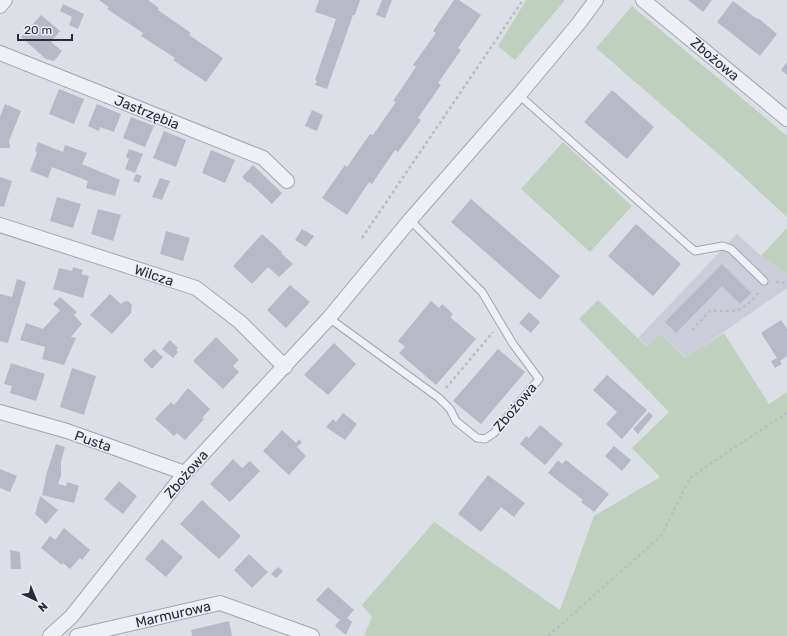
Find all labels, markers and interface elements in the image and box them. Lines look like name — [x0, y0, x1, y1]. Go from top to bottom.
scale bar — [18, 16, 72, 42]
text: 20 m — [24, 23, 52, 37]
street label: Zbożowa — [687, 34, 742, 85]
street label: Jastrzębia — [112, 92, 182, 133]
street label: Wilcza — [132, 261, 176, 290]
street label: Zbożowa — [490, 380, 541, 435]
street label: Pusta — [72, 427, 113, 456]
street label: Zbożowa — [161, 447, 212, 502]
north arrow — [16, 580, 56, 620]
street label: Marmurowa — [134, 598, 212, 631]
text: N — [35, 599, 50, 614]

